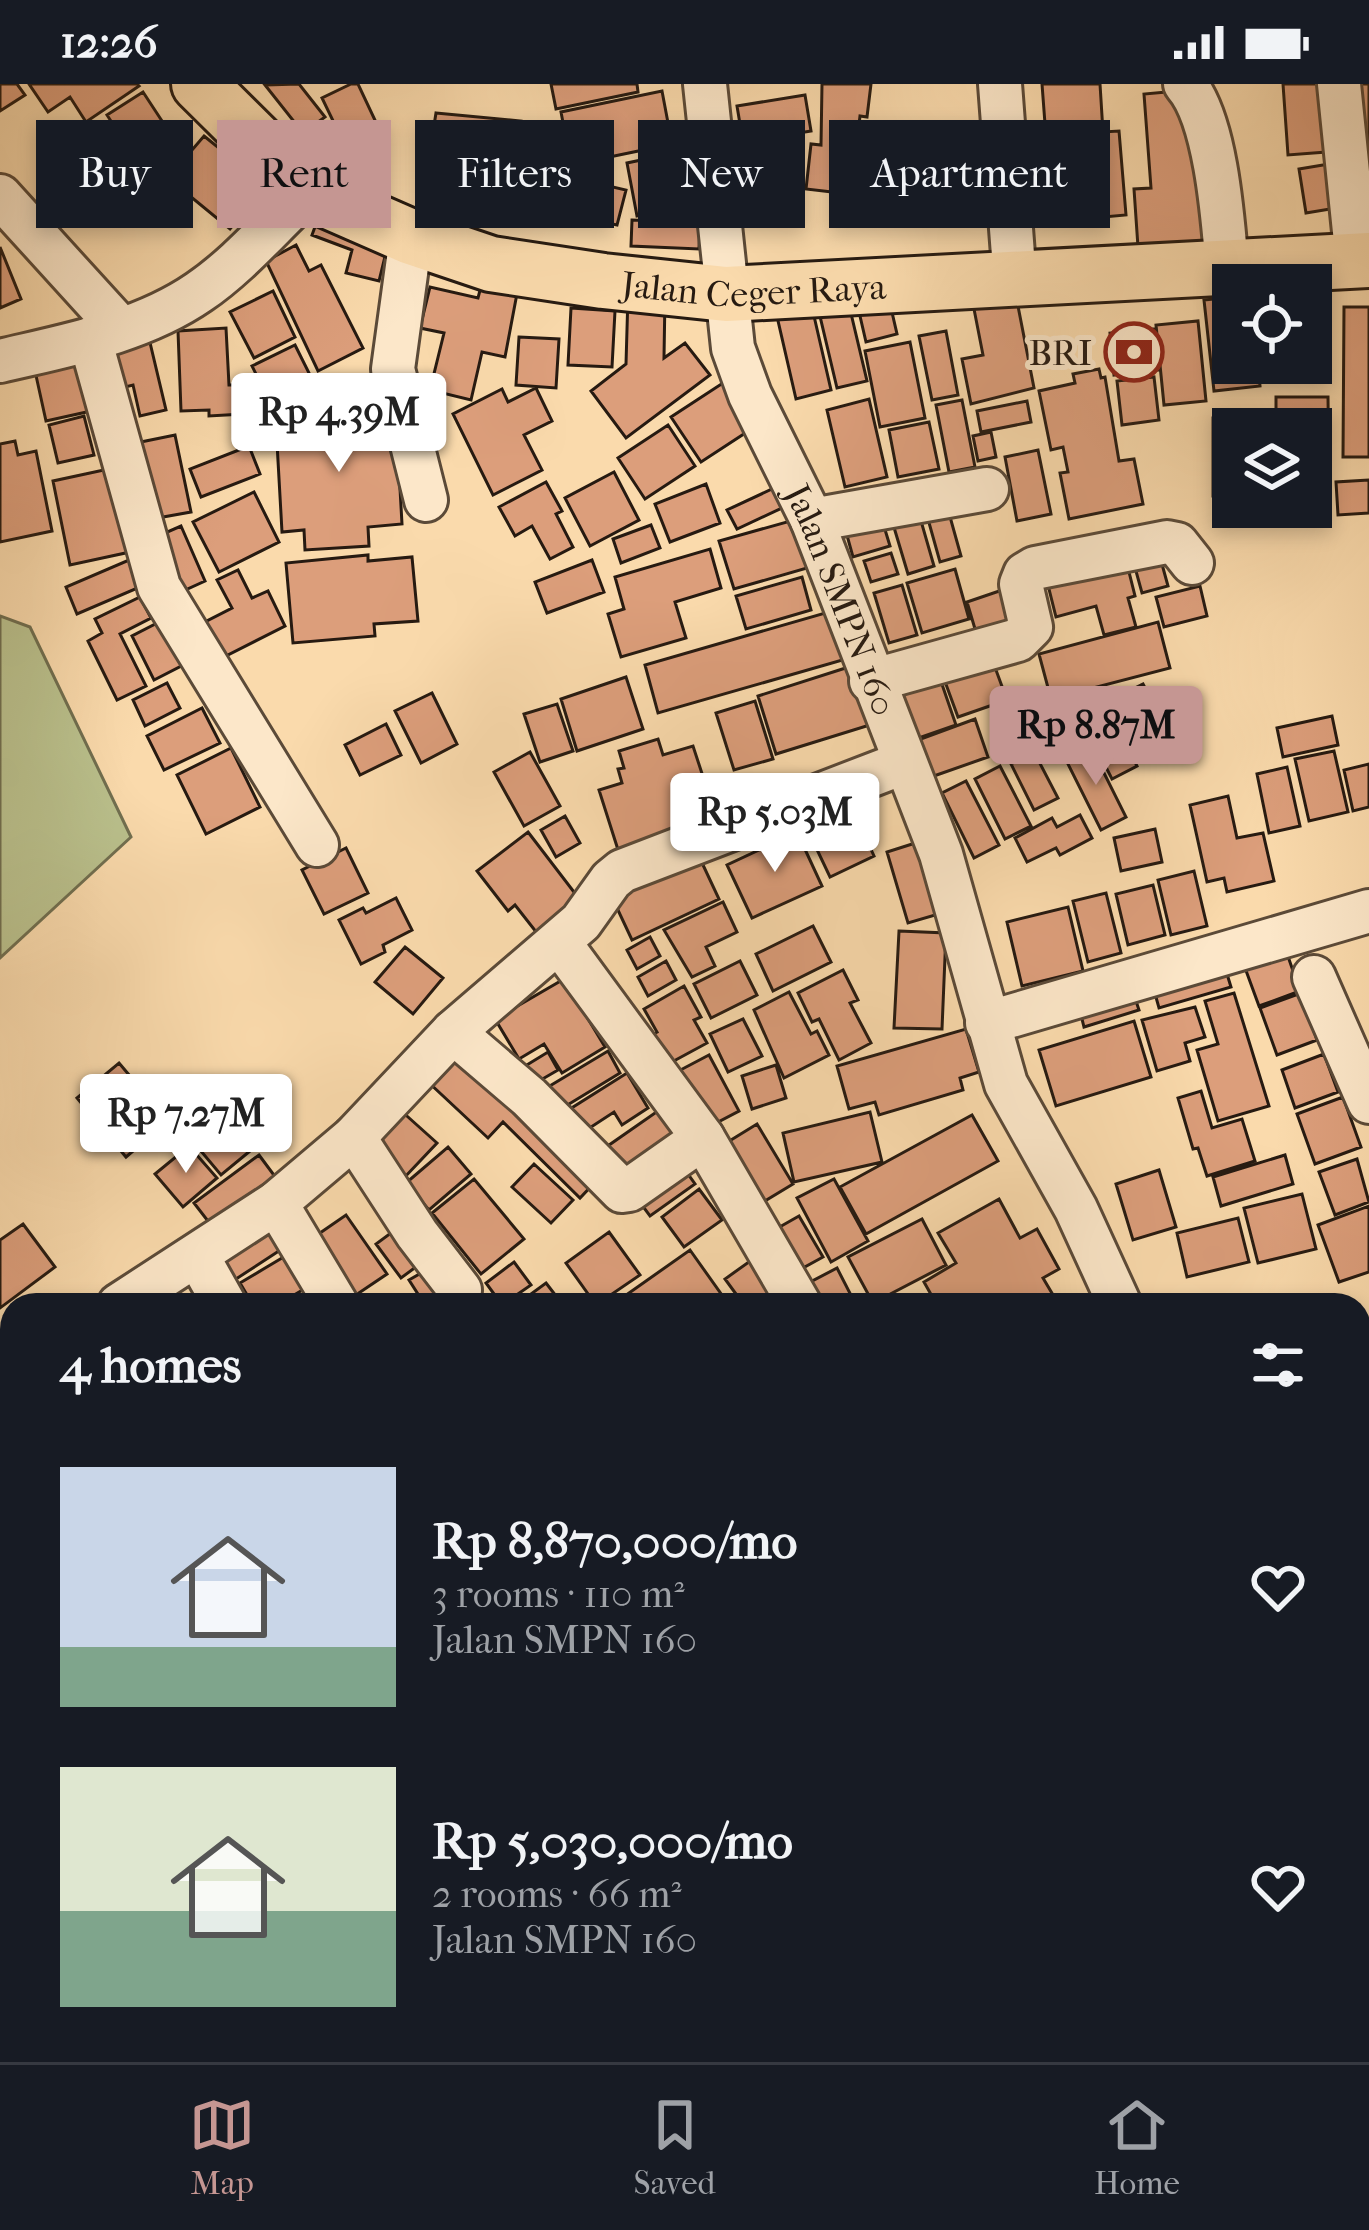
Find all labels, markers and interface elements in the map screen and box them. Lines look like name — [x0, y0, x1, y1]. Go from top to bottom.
text: 12:26 — [60, 16, 158, 69]
chip: Buy — [36, 120, 193, 228]
chip: Rent — [217, 120, 391, 228]
chip: Filters — [415, 120, 614, 228]
chip: New — [638, 120, 805, 228]
chip: Apartment — [829, 120, 1110, 228]
street label: Jalan Ceger Raya — [617, 263, 888, 316]
map controls — [1212, 264, 1332, 528]
button: locate — [1212, 264, 1332, 384]
bank icon: BRI — [1103, 321, 1165, 383]
place label: BRI — [1029, 332, 1092, 374]
pin: Rp 4.39M — [215, 373, 463, 475]
text: Rp 4.39M — [258, 389, 420, 435]
button: layers — [1212, 408, 1332, 528]
street label: Jalan SMPN 160 — [774, 475, 905, 721]
pin: Rp 8.87M — [972, 686, 1220, 788]
text: Rp 8.87M — [1017, 702, 1175, 748]
pin: Rp 5.03M — [651, 773, 899, 875]
text: Rp 5.03M — [697, 789, 853, 835]
pin: Rp 7.27M — [62, 1074, 310, 1176]
text: Rp 7.27M — [107, 1090, 265, 1136]
icon: filters — [1245, 1332, 1311, 1398]
text: 4 homes — [60, 1335, 241, 1395]
text: Rp 8,870,000/mo — [432, 1511, 797, 1571]
icon: home — [156, 1515, 300, 1659]
icon: heart — [1245, 1554, 1311, 1620]
text: 3 rooms · 110 m² — [432, 1571, 684, 1617]
text: Jalan SMPN 160 — [432, 1617, 697, 1663]
text: Rp 5,030,000/mo — [432, 1811, 793, 1871]
icon: home — [156, 1815, 300, 1959]
icon: heart — [1245, 1854, 1311, 1920]
text: 2 rooms · 66 m² — [432, 1871, 682, 1917]
text: Jalan SMPN 160 — [432, 1917, 697, 1963]
tab: Map — [189, 2092, 255, 2203]
tab: Saved — [634, 2092, 715, 2203]
tab: Home — [1094, 2092, 1180, 2203]

